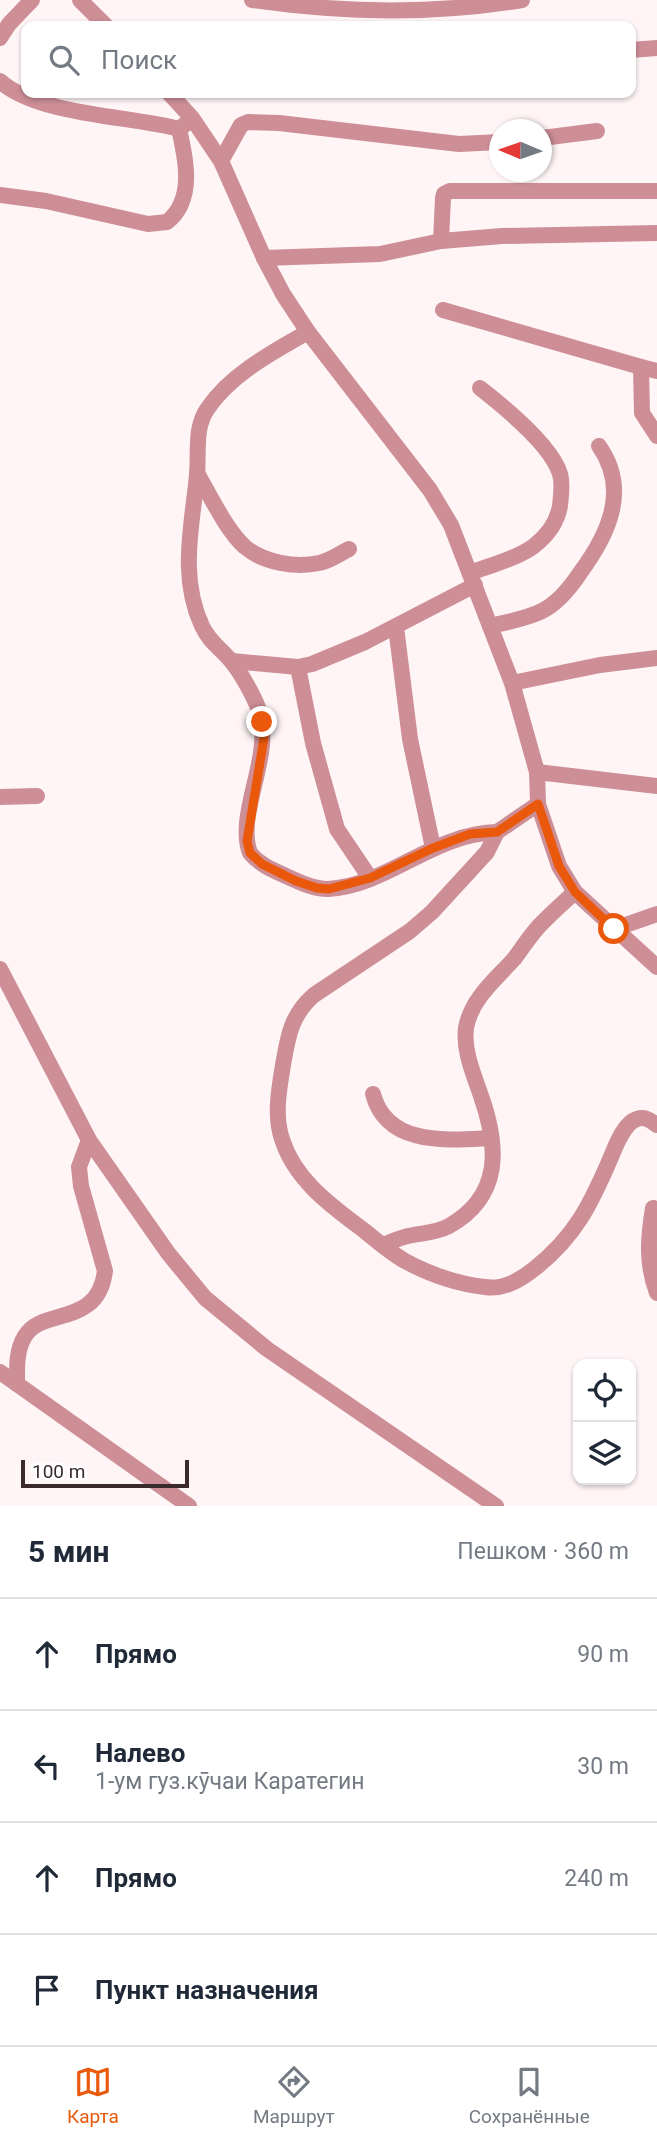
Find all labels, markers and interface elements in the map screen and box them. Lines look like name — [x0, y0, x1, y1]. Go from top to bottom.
search box — [21, 21, 636, 98]
icon: search — [45, 41, 83, 79]
text: Поиск — [101, 45, 177, 75]
north arrow — [489, 119, 552, 182]
route end — [246, 706, 277, 737]
route start — [598, 913, 629, 944]
map controls — [573, 1359, 636, 1485]
button: locate — [573, 1359, 636, 1422]
button: layers — [573, 1422, 636, 1485]
scale bar — [21, 1457, 189, 1489]
text: 100 m — [32, 1460, 85, 1483]
text: 5 мин — [28, 1534, 109, 1569]
text: Пешком · 360 m — [457, 1538, 629, 1565]
icon: ahead — [28, 1635, 66, 1673]
text: Прямо — [95, 1639, 177, 1669]
text: 90 m — [577, 1641, 629, 1668]
text: Налево — [95, 1738, 185, 1768]
icon: left — [28, 1747, 66, 1785]
text: 30 m — [577, 1753, 629, 1780]
text: 1-ум гуз.кӯчаи Каратегин — [95, 1768, 365, 1795]
icon: ahead — [28, 1859, 66, 1897]
text: Прямо — [95, 1863, 177, 1893]
text: 240 m — [564, 1865, 629, 1892]
icon: arrive — [28, 1971, 66, 2009]
text: Пункт назначения — [95, 1975, 319, 2005]
tab: Карта — [67, 2063, 119, 2128]
tab: Маршрут — [253, 2063, 335, 2128]
tab: Сохранённые — [469, 2063, 590, 2128]

